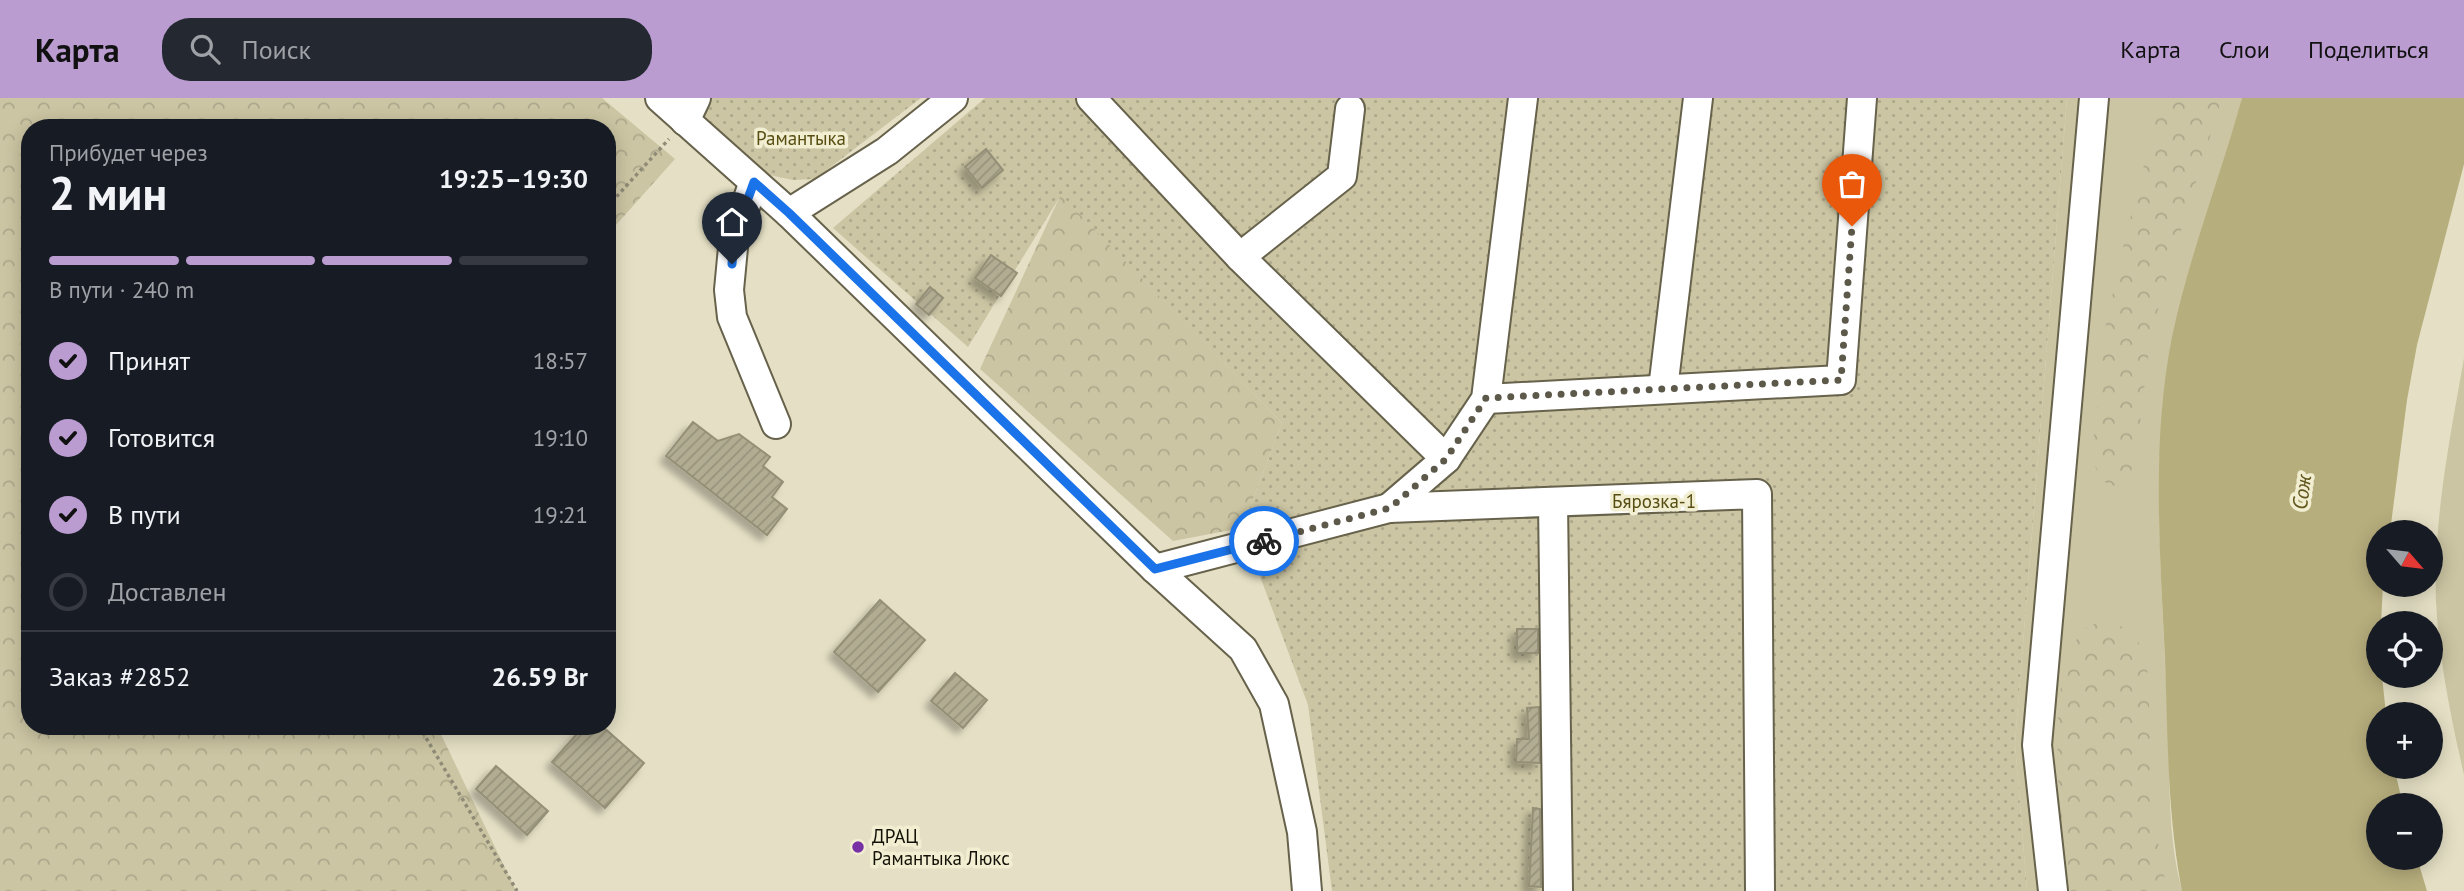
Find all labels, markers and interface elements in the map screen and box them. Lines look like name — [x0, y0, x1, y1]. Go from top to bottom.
search box — [162, 18, 652, 81]
text: Карта — [35, 28, 120, 71]
icon: search — [186, 30, 224, 68]
text: Поиск — [242, 33, 311, 66]
text: Карта — [2120, 34, 2181, 65]
text: Слои — [2219, 34, 2270, 65]
text: Поделиться — [2308, 34, 2429, 65]
park label: Рамантыка — [756, 126, 846, 150]
text: Прибудет через — [49, 138, 208, 167]
pin — [1822, 154, 1882, 226]
text: 19:25–19:30 — [439, 162, 588, 195]
text: 2 мин — [49, 163, 167, 223]
icon: bag — [1833, 165, 1871, 203]
pin — [702, 192, 762, 264]
icon: home — [713, 203, 751, 241]
text: В пути · 240 m — [49, 275, 194, 304]
icon: check — [49, 342, 87, 380]
text: Принят — [108, 344, 190, 377]
text: 18:57 — [533, 346, 588, 375]
icon: check — [49, 419, 87, 457]
text: Готовится — [108, 421, 215, 454]
text: 19:10 — [533, 423, 588, 452]
water label: Сож — [2286, 471, 2317, 511]
park label: Бярозка-1 — [1612, 489, 1696, 513]
icon: check — [49, 496, 87, 534]
text: В пути — [108, 498, 181, 531]
text: 19:21 — [533, 500, 588, 529]
courier — [1229, 506, 1299, 576]
north arrow — [2366, 520, 2443, 597]
map controls — [2366, 520, 2443, 870]
icon: bike — [1245, 522, 1283, 560]
text: Доставлен — [108, 575, 227, 608]
button: locate — [2366, 611, 2443, 688]
text: Заказ #2852 — [49, 660, 191, 693]
text: 26.59 Br — [492, 660, 588, 693]
button: + — [2366, 702, 2443, 779]
button: − — [2366, 793, 2443, 870]
place label: ДРАЦ Рамантыка Люкс — [872, 824, 1010, 870]
marker: ДРАЦ Рамантыка Люкс — [850, 839, 866, 855]

